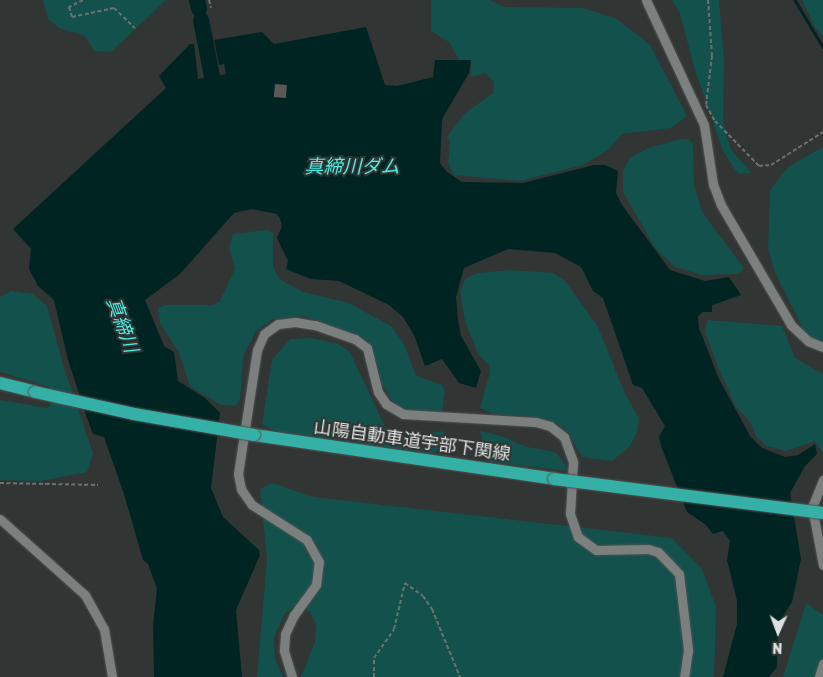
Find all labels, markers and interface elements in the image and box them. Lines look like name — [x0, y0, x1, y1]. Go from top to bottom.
water label: 真締川ダム — [305, 156, 399, 178]
water label: 真締川 — [102, 294, 142, 356]
street label: 山陽自動車道宇部下関線 — [312, 417, 512, 465]
north arrow — [753, 607, 803, 657]
text: N — [772, 639, 783, 656]

